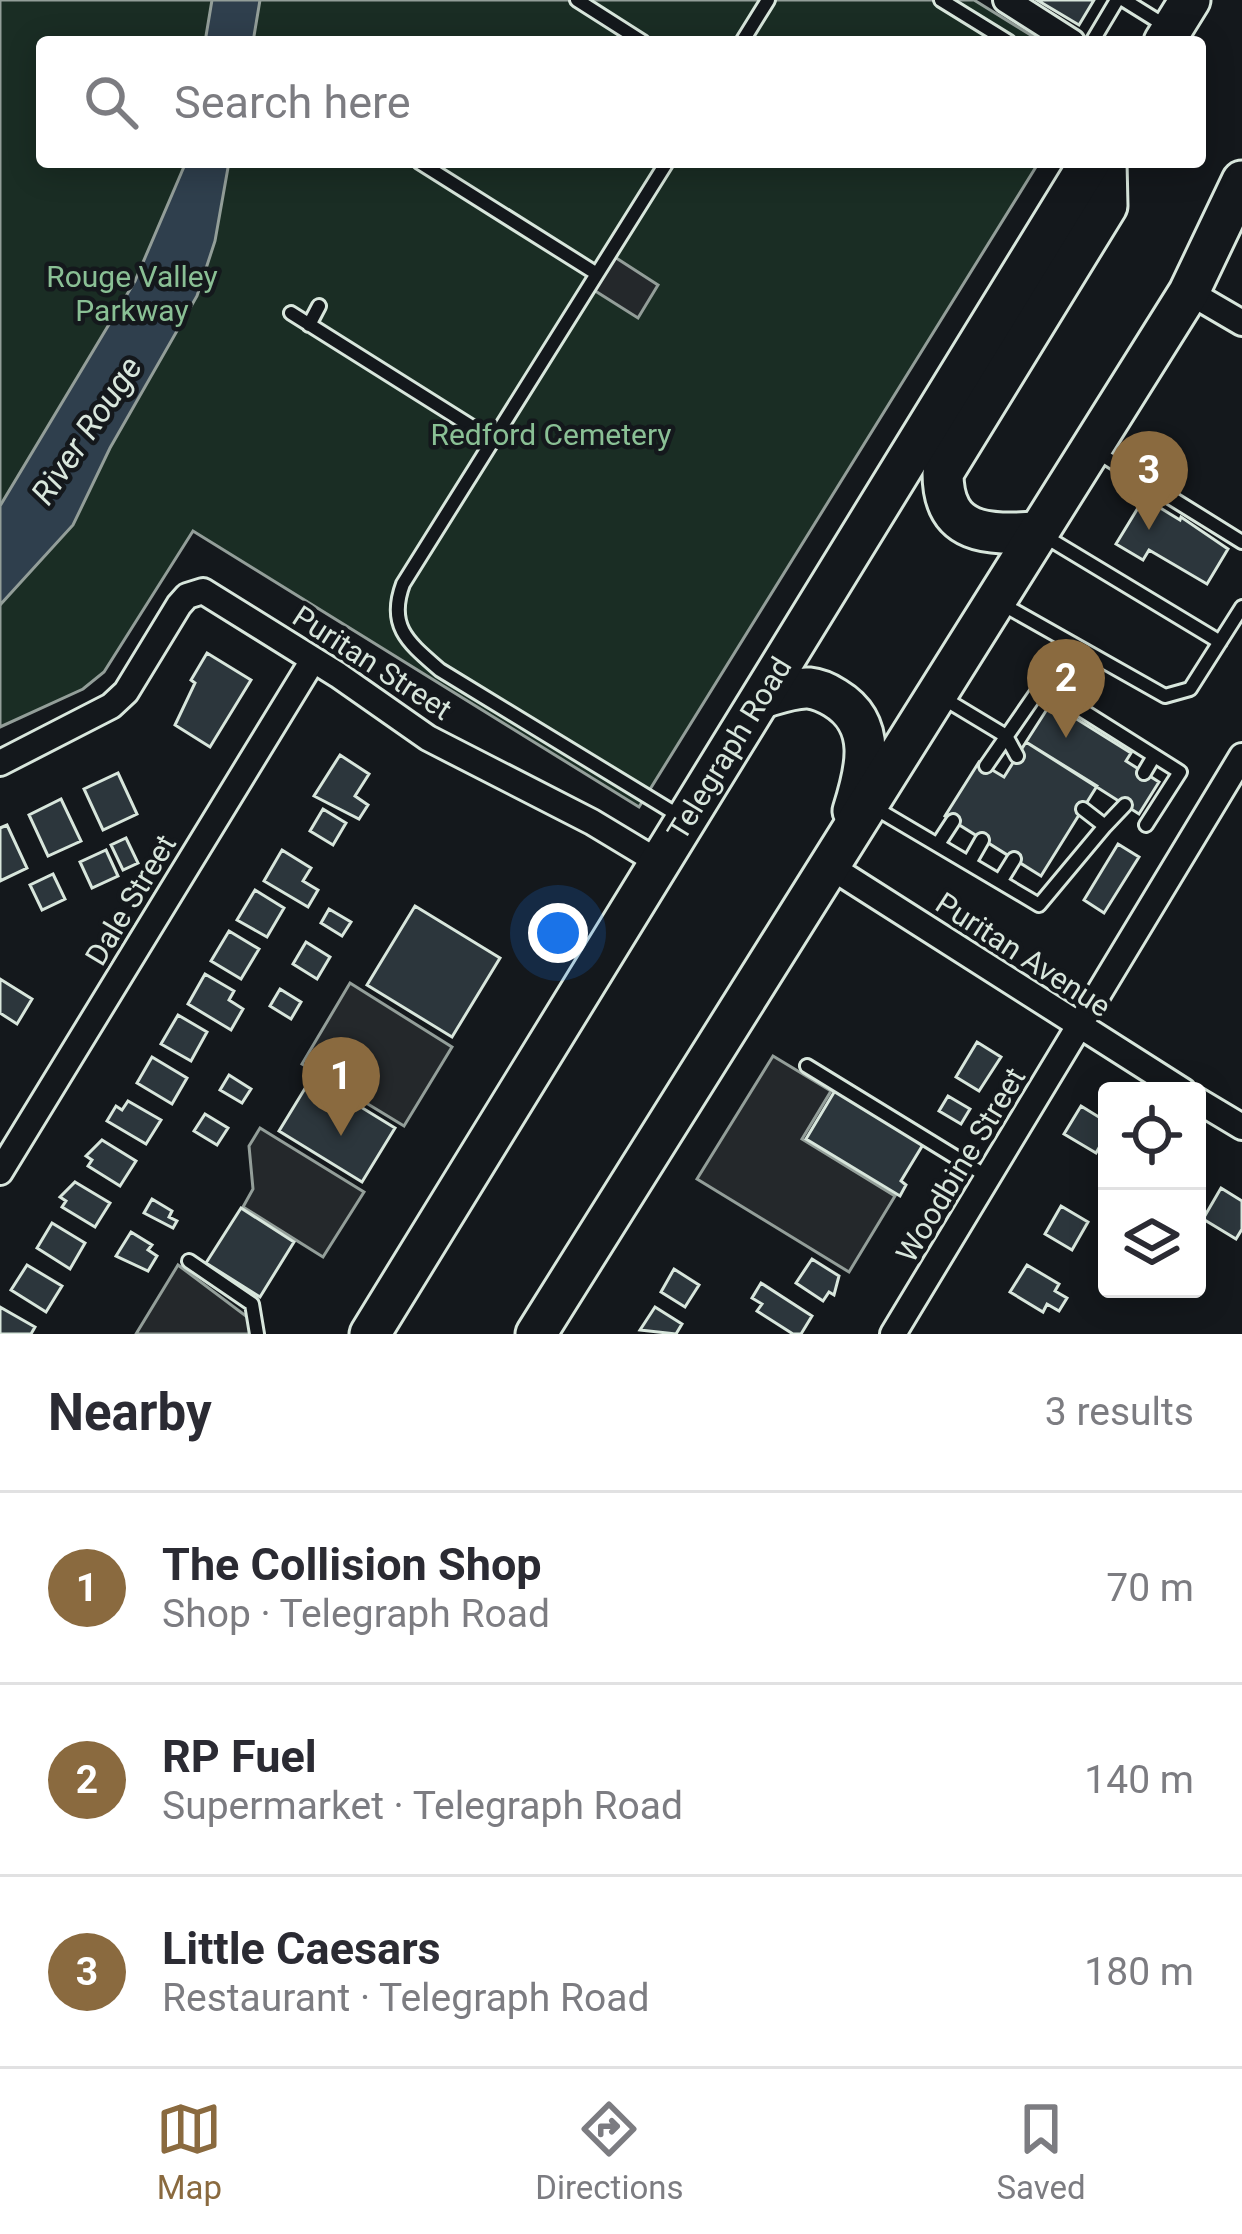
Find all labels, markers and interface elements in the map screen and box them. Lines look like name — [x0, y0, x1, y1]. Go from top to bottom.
search box — [36, 36, 1206, 168]
icon: search — [78, 69, 144, 135]
text: Search here — [174, 76, 411, 129]
park label: Rouge Valley Parkway — [46, 259, 218, 328]
water label: River Rouge — [23, 349, 150, 511]
park label: Redford Cemetery — [430, 417, 672, 452]
pin: 3 — [1110, 431, 1188, 530]
street label: Puritan Street — [286, 598, 458, 727]
pin: 2 — [1027, 639, 1105, 738]
street label: Telegraph Road — [660, 651, 799, 846]
street label: Dale Street — [78, 828, 183, 971]
street label: Puritan Avenue — [929, 885, 1117, 1024]
your location — [528, 903, 588, 963]
pin: 1 — [302, 1037, 380, 1136]
street label: Woodbine Street — [889, 1061, 1032, 1268]
map controls — [1098, 1082, 1206, 1298]
button: locate — [1098, 1082, 1206, 1190]
button: layers — [1098, 1190, 1206, 1298]
text: Nearby — [48, 1383, 212, 1442]
text: 3 results — [1045, 1389, 1194, 1435]
text: The Collision Shop — [162, 1538, 542, 1591]
text: 1 — [76, 1565, 98, 1611]
text: 70 m — [1106, 1565, 1194, 1611]
text: Shop · Telegraph Road — [162, 1591, 550, 1637]
text: RP Fuel — [162, 1730, 317, 1783]
text: 2 — [76, 1757, 98, 1803]
text: 140 m — [1084, 1757, 1194, 1803]
text: Supermarket · Telegraph Road — [162, 1783, 683, 1829]
text: Little Caesars — [162, 1922, 441, 1975]
text: 3 — [76, 1949, 98, 1995]
text: 180 m — [1084, 1949, 1194, 1995]
text: Restaurant · Telegraph Road — [162, 1975, 649, 2021]
tab: Map — [156, 2096, 222, 2207]
tab: Directions — [535, 2096, 684, 2207]
tab: Saved — [996, 2096, 1086, 2207]

